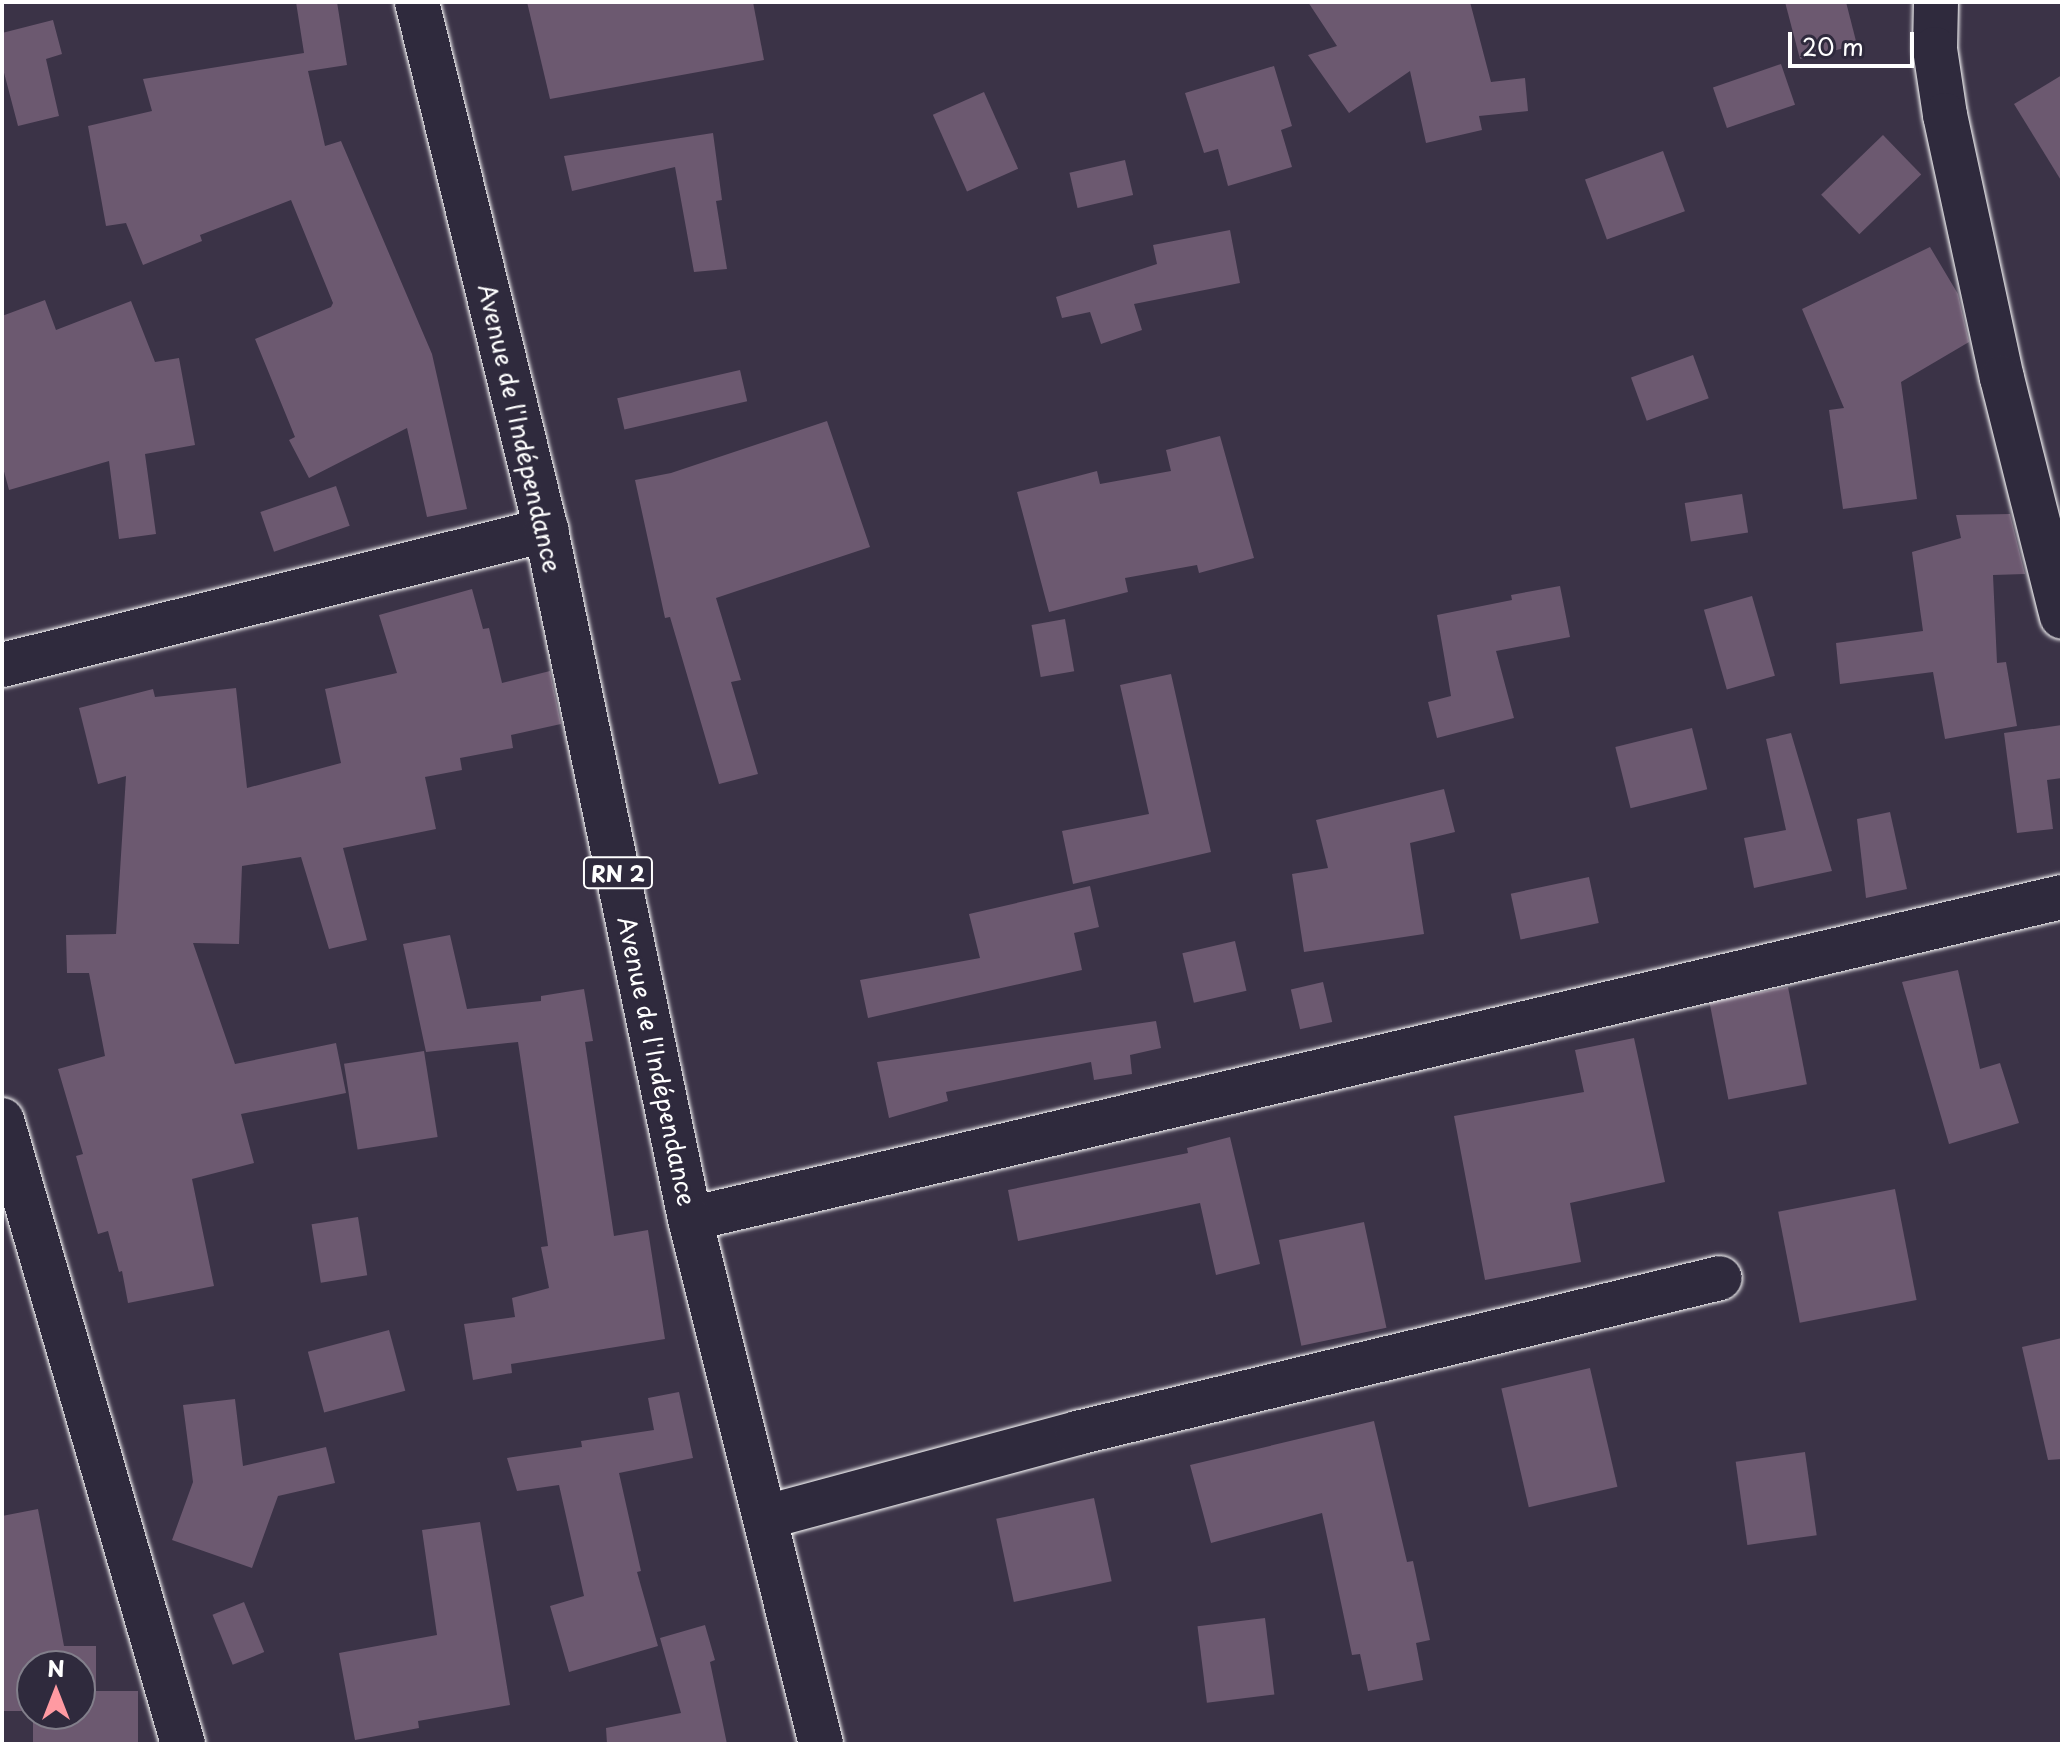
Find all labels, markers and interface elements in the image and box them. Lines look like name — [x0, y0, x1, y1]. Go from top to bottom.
scale bar — [1792, 16, 1918, 66]
text: 20 m — [1802, 28, 1864, 64]
street label: Avenue de l'Indépendance — [473, 280, 567, 576]
road number: RN 2 — [580, 855, 656, 891]
street label: Avenue de l'Indépendance — [612, 913, 702, 1209]
north arrow — [16, 1650, 96, 1730]
text: N — [47, 1651, 65, 1684]

